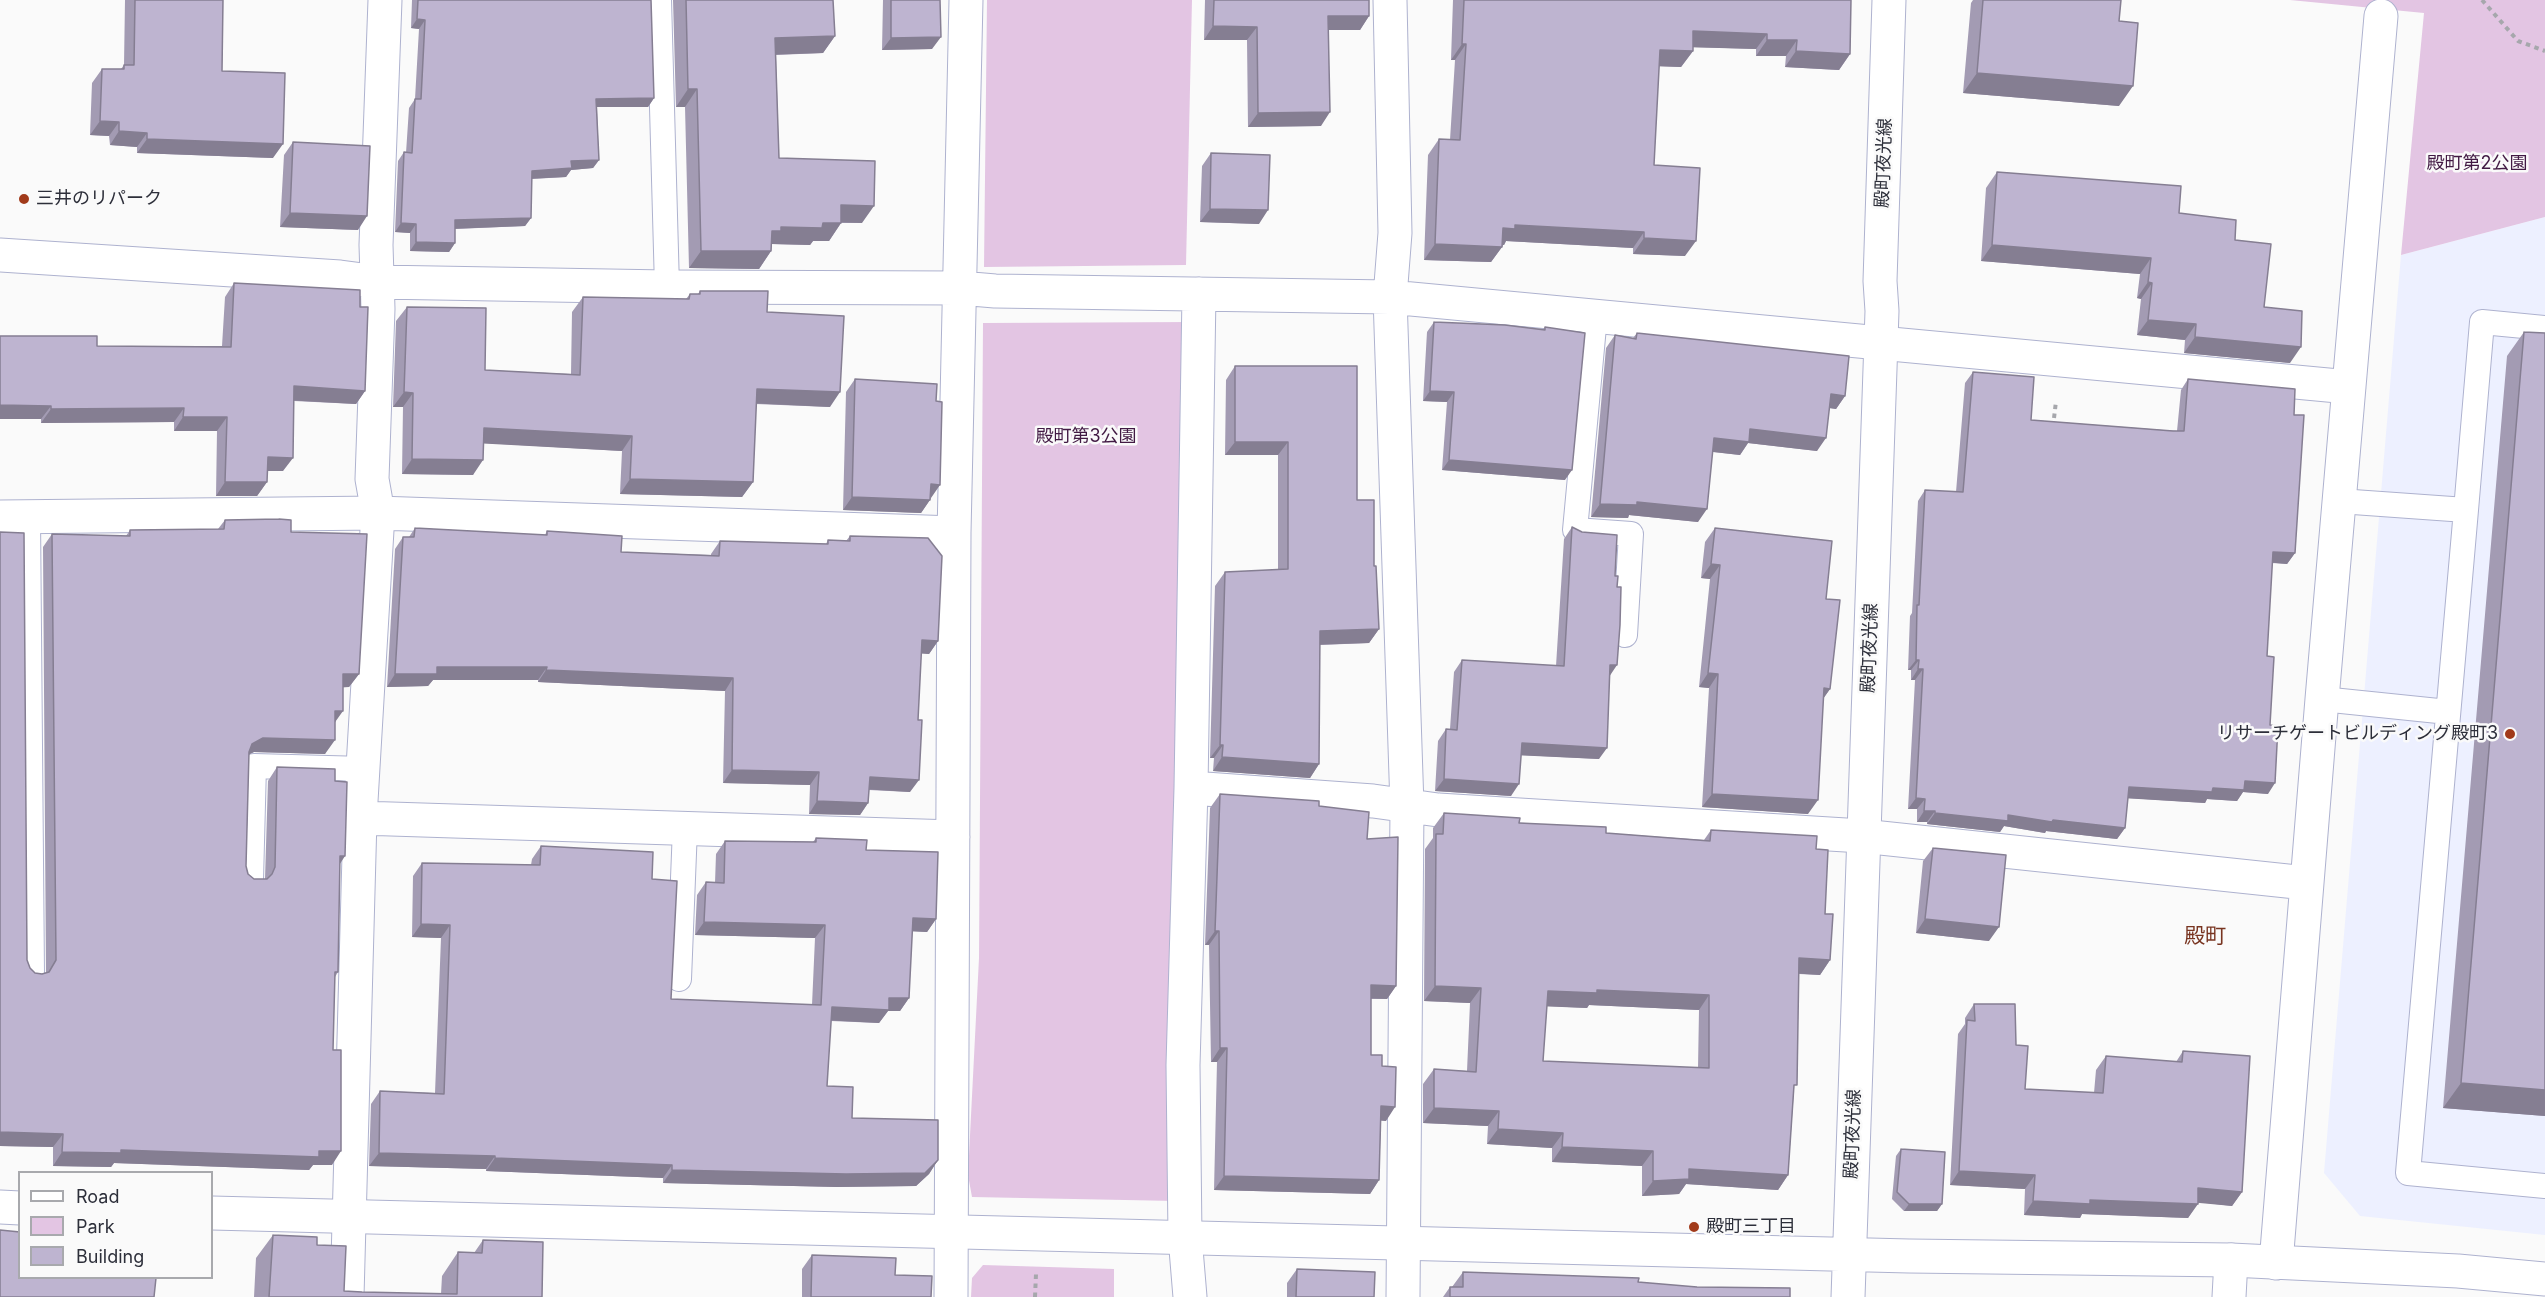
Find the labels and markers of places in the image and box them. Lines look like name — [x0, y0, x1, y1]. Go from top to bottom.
place label: 三井のリパーク — [36, 188, 162, 210]
marker: 三井のリパーク — [17, 192, 31, 206]
place label: リサーチゲートビルディング殿町3 — [2217, 723, 2498, 745]
marker: リサーチゲートビルディング殿町3 — [2503, 727, 2517, 741]
place label: 殿町三丁目 — [1706, 1216, 1796, 1238]
marker: 殿町三丁目 — [1687, 1220, 1701, 1234]

